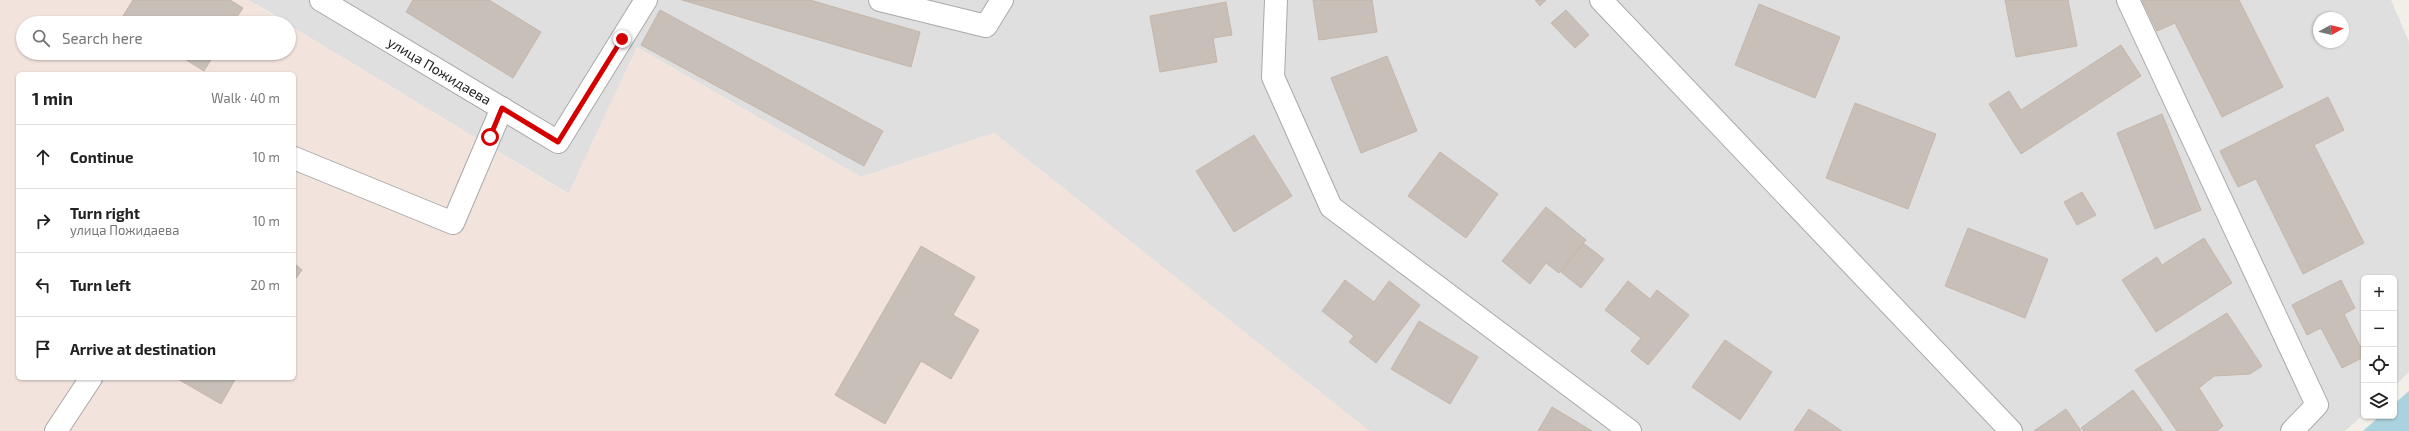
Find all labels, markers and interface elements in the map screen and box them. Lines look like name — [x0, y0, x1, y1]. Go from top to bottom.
north arrow — [2313, 12, 2349, 48]
search box — [16, 16, 296, 60]
icon: search — [30, 27, 52, 49]
text: Search here — [62, 29, 143, 47]
route end — [613, 30, 631, 48]
street label: улица Пожидаева — [385, 33, 495, 108]
text: 1 min — [32, 88, 73, 108]
text: Walk · 40 m — [211, 90, 280, 106]
route start — [481, 128, 499, 146]
icon: ahead — [32, 146, 54, 168]
text: Continue — [70, 148, 133, 166]
text: 10 m — [253, 149, 280, 165]
text: Turn right — [70, 204, 140, 222]
icon: right — [32, 210, 54, 232]
text: 10 m — [253, 213, 280, 229]
text: улица Пожидаева — [70, 222, 179, 238]
icon: left — [32, 274, 54, 296]
map controls — [2361, 275, 2397, 419]
button: + — [2361, 275, 2397, 311]
text: Turn left — [70, 276, 131, 294]
text: 20 m — [251, 277, 280, 293]
button: − — [2361, 311, 2397, 347]
icon: arrive — [32, 338, 54, 360]
text: Arrive at destination — [70, 340, 216, 358]
button: locate — [2361, 347, 2397, 383]
button: layers — [2361, 383, 2397, 419]

